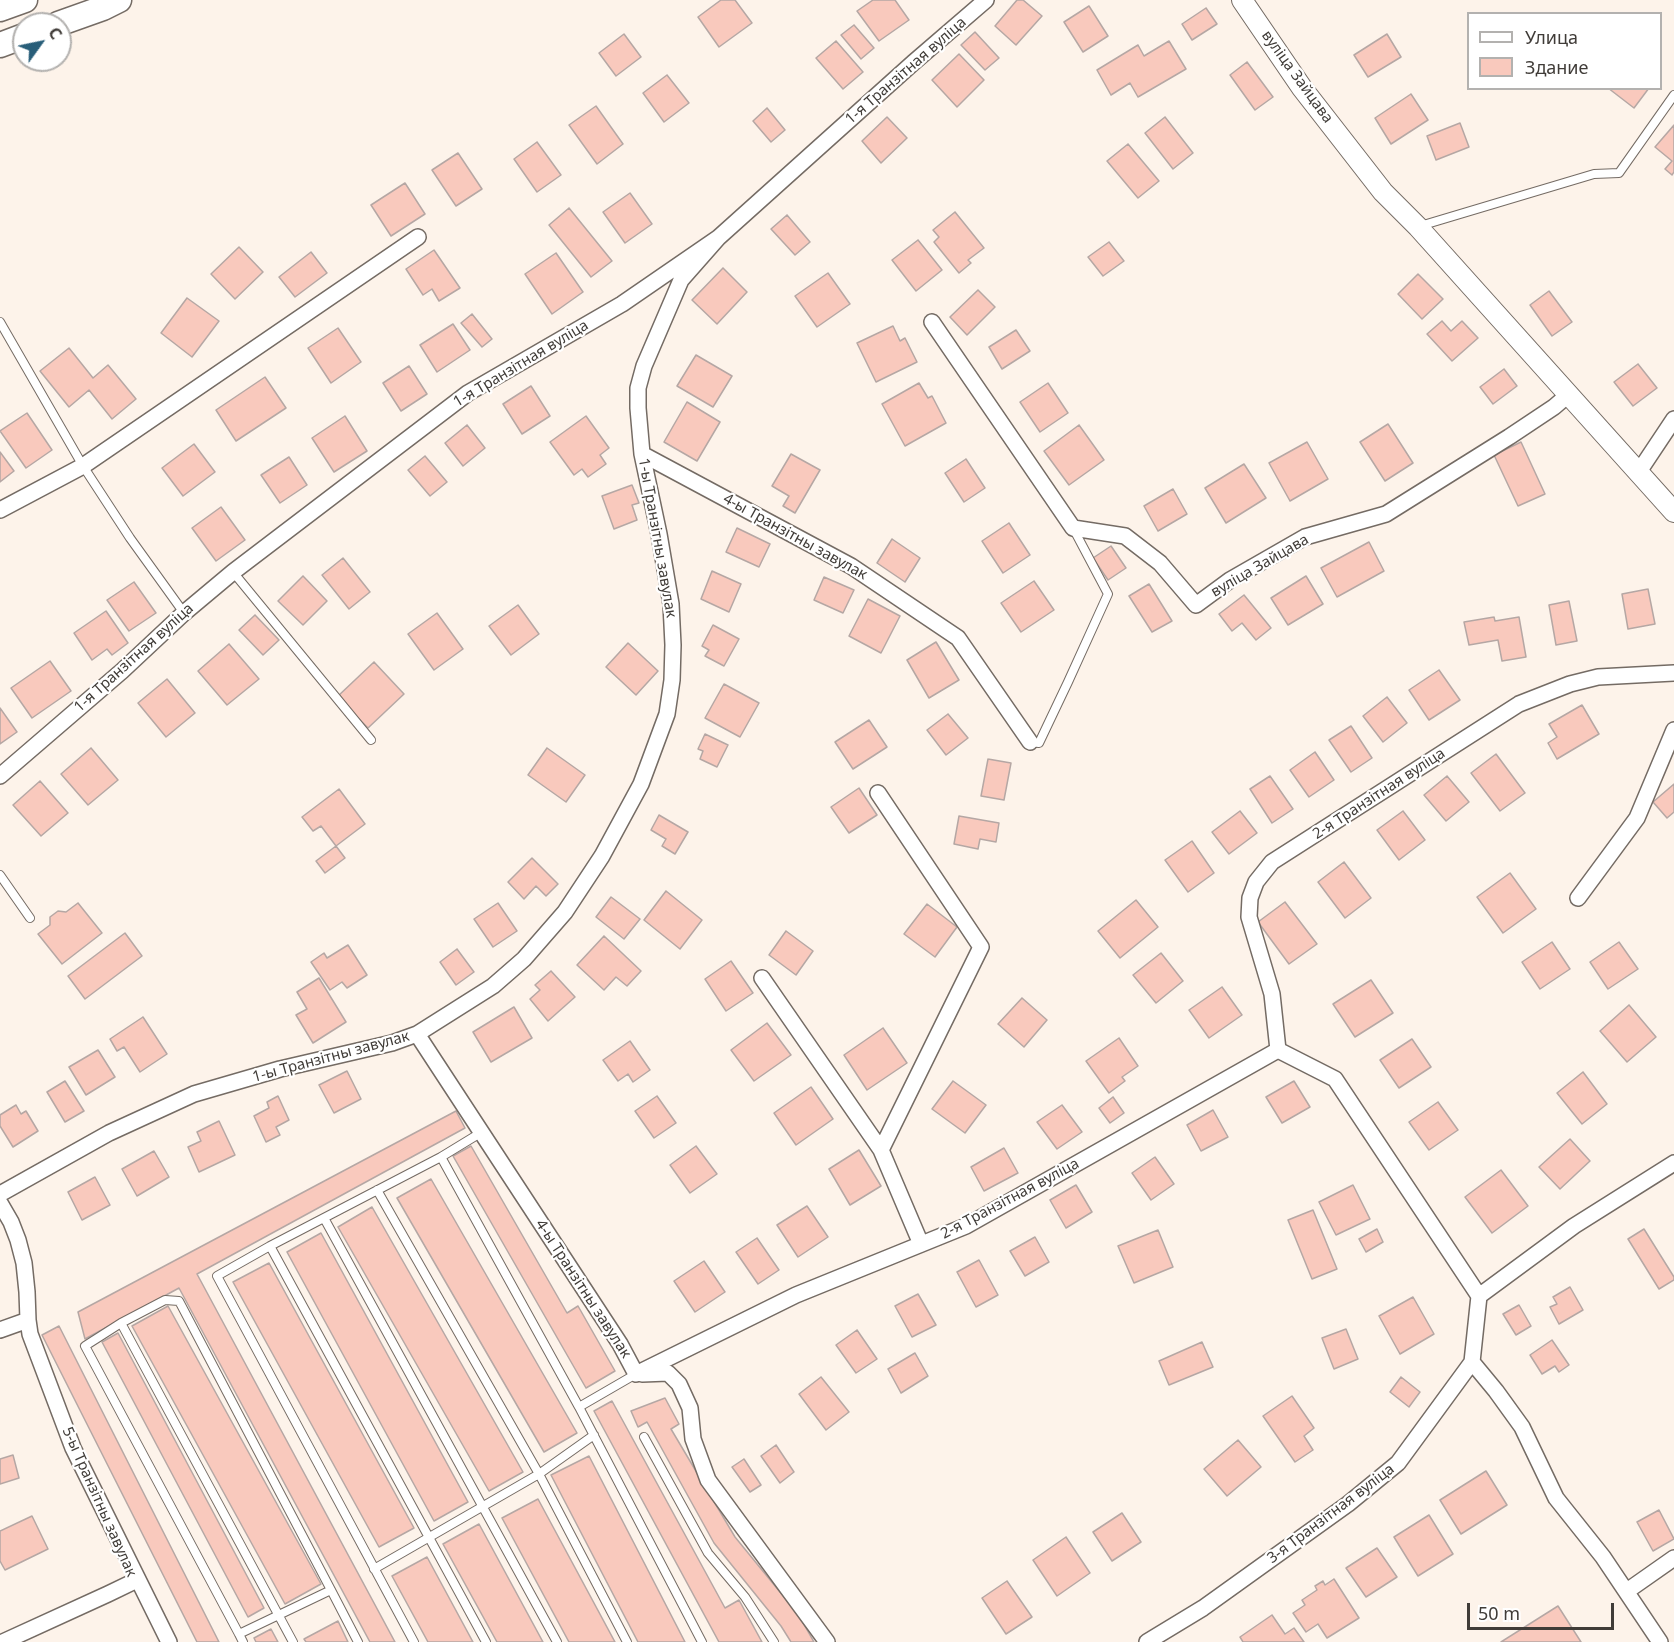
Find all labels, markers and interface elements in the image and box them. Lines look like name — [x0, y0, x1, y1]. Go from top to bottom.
north arrow — [12, 12, 72, 72]
legend — [1467, 12, 1662, 90]
street label: 1-я Транзітная вуліца — [842, 14, 970, 128]
text: С — [43, 23, 67, 44]
text: Улица — [1525, 25, 1578, 49]
street label: вуліца Зайцава — [1257, 27, 1337, 127]
text: Здание — [1525, 55, 1588, 79]
street label: 1-я Транзітная вуліца — [450, 317, 592, 411]
street label: 1-ы Транзітны завулак — [634, 457, 680, 619]
street label: 4-ы Транзітны завулак — [720, 490, 870, 584]
street label: вуліца Зайцава — [1208, 531, 1312, 601]
street label: 1-я Транзітная вуліца — [71, 600, 197, 716]
street label: 2-я Транзітная вуліца — [1309, 744, 1449, 844]
street label: 1-ы Транзітны завулак — [250, 1027, 412, 1087]
street label: 2-я Транзітная вуліца — [938, 1155, 1082, 1243]
street label: 4-ы Транзітны завулак — [531, 1216, 635, 1362]
street label: 5-ы Транзітны завулак — [58, 1424, 140, 1580]
street label: 3-я Транзітная вуліца — [1264, 1460, 1398, 1568]
scale bar — [1470, 1591, 1617, 1629]
text: 50 m — [1478, 1601, 1520, 1625]

